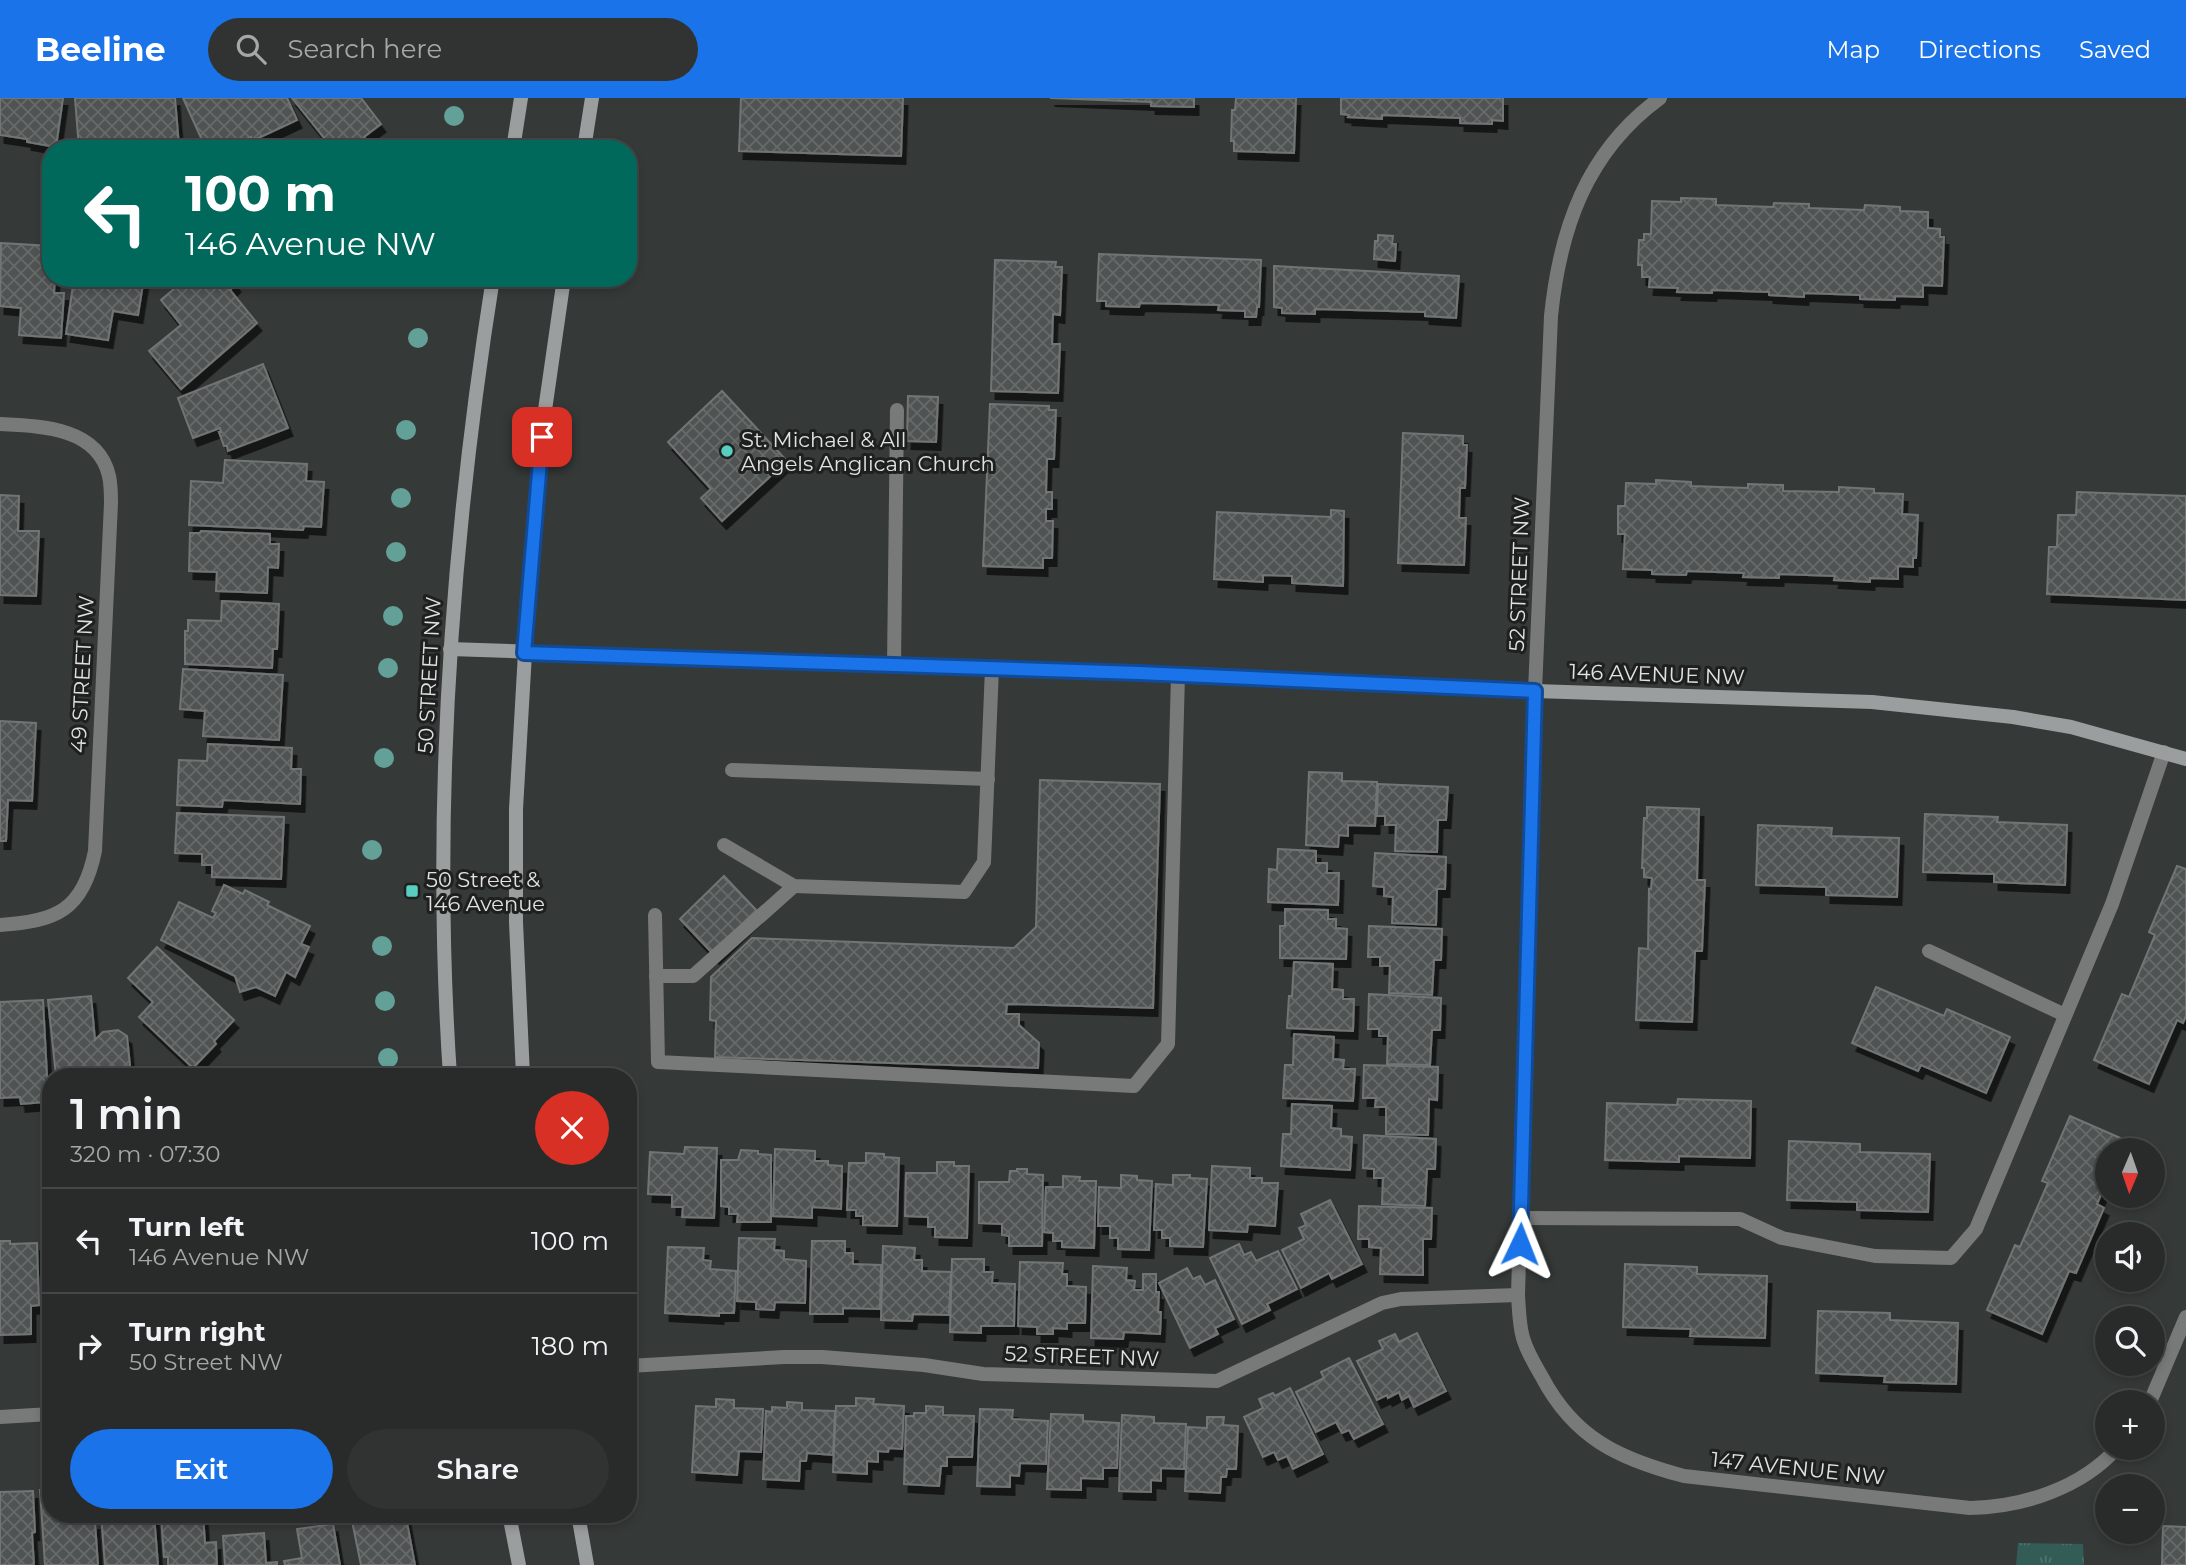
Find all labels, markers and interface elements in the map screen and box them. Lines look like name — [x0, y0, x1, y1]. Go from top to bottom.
search box — [208, 18, 698, 81]
text: Beeline — [35, 29, 166, 69]
icon: search — [232, 30, 270, 68]
text: Search here — [288, 33, 442, 65]
text: Map — [1827, 35, 1880, 64]
text: Directions — [1918, 35, 2041, 64]
text: Saved — [2079, 35, 2151, 64]
text: 100 m — [185, 164, 336, 223]
icon: left — [70, 168, 161, 259]
text: 146 Avenue NW — [185, 224, 436, 263]
pin — [512, 407, 572, 467]
icon: arrive — [523, 418, 561, 456]
place label: St. Michael & All Angels Anglican Church — [741, 427, 995, 476]
marker: St. Michael & All Angels Anglican Church — [719, 443, 735, 459]
street label: 52 STREET NW — [1504, 496, 1534, 652]
street label: 49 STREET NW — [65, 595, 99, 753]
street label: 50 STREET NW — [412, 596, 446, 754]
street label: 146 AVENUE NW — [1569, 658, 1745, 690]
place label: 50 Street & 146 Avenue — [426, 867, 545, 916]
marker: 50 Street & 146 Avenue — [404, 883, 420, 899]
text: 1 min — [70, 1088, 183, 1140]
button: close — [535, 1091, 609, 1165]
north arrow — [2095, 1138, 2165, 1208]
map controls — [2095, 1138, 2165, 1544]
text: 320 m · 07:30 — [70, 1140, 221, 1168]
position arrow — [1483, 1207, 1557, 1281]
text: Turn left — [129, 1211, 245, 1243]
icon: left — [70, 1222, 108, 1260]
button: sound — [2095, 1222, 2165, 1292]
text: 100 m — [531, 1225, 609, 1257]
text: 146 Avenue NW — [129, 1243, 309, 1271]
button: search — [2095, 1306, 2165, 1376]
text: Turn right — [129, 1316, 265, 1348]
icon: right — [70, 1327, 108, 1365]
text: 180 m — [531, 1330, 609, 1362]
street label: 52 STREET NW — [1004, 1341, 1160, 1371]
text: 50 Street NW — [129, 1348, 283, 1376]
button: + — [2095, 1390, 2165, 1460]
button: Exit — [70, 1429, 333, 1509]
button: Share — [347, 1429, 609, 1509]
street label: 147 AVENUE NW — [1710, 1446, 1886, 1490]
button: − — [2095, 1474, 2165, 1544]

